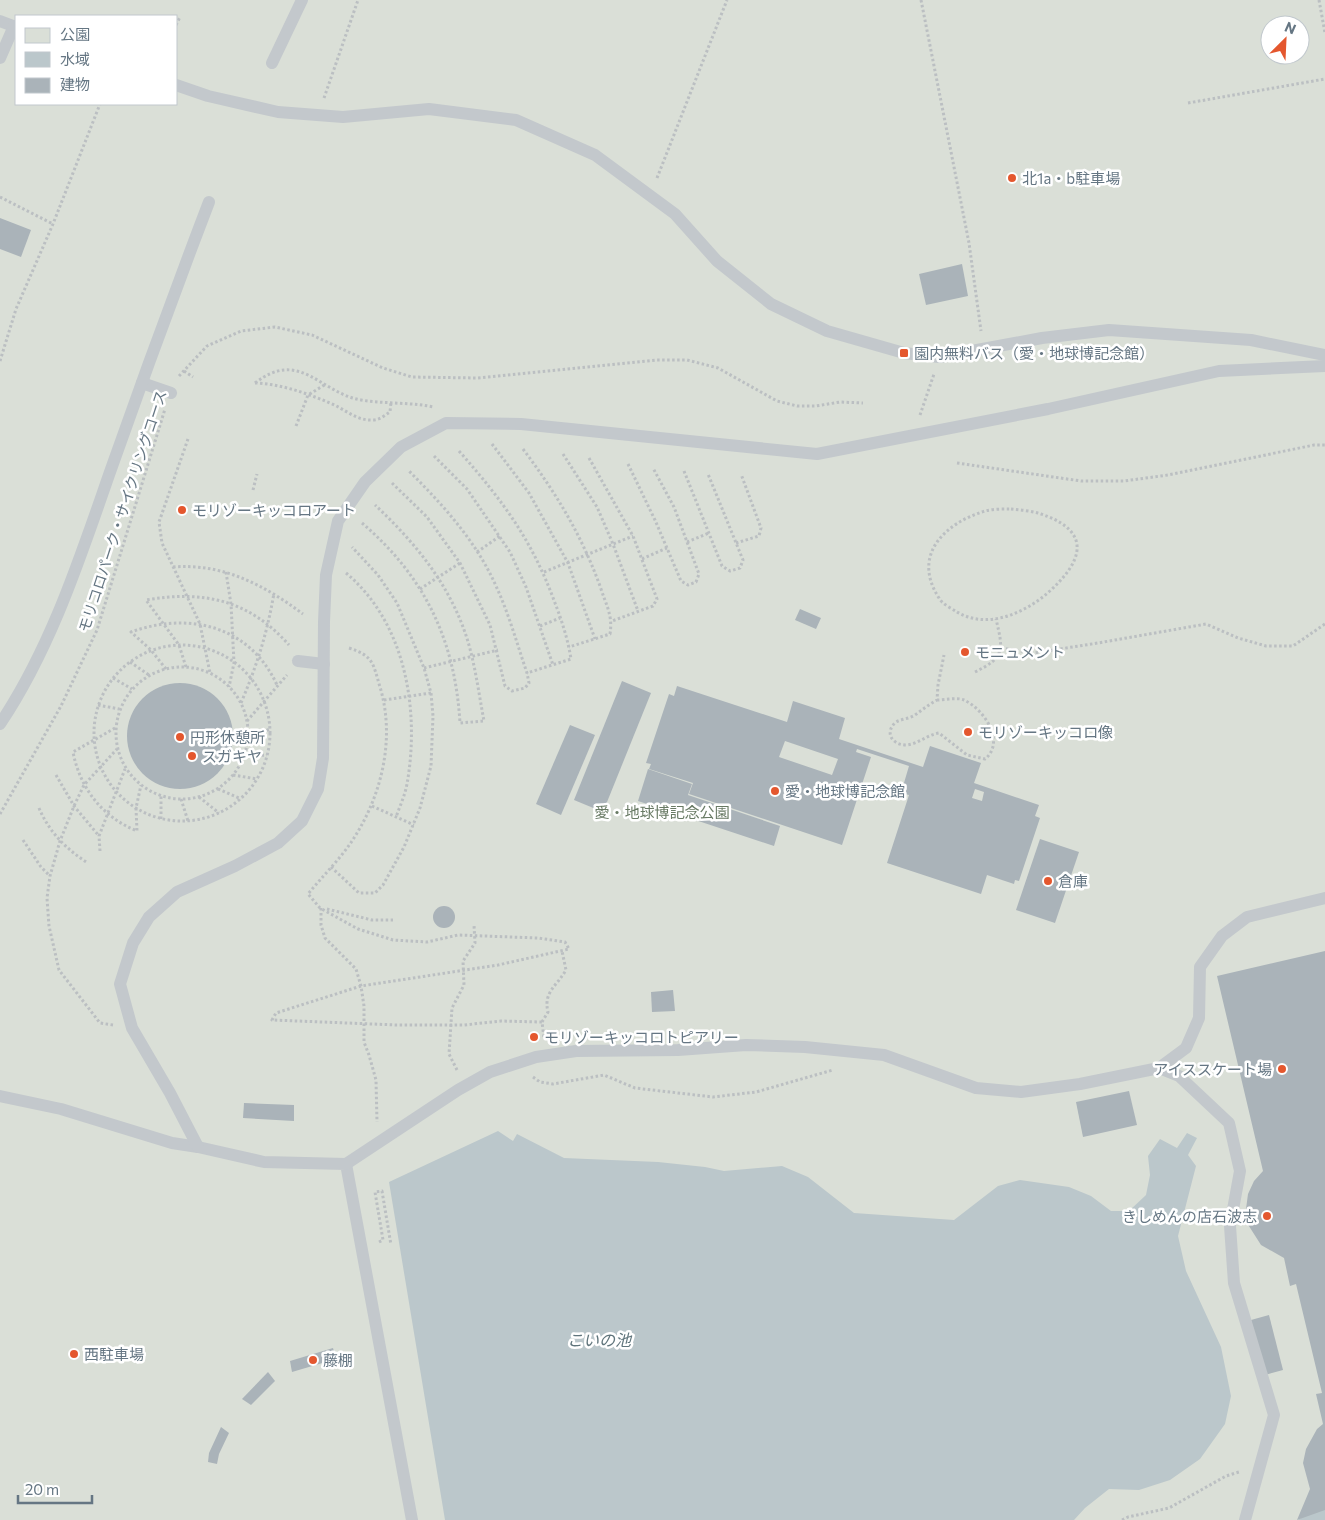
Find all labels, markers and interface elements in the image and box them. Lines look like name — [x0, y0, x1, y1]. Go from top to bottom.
legend — [15, 15, 178, 105]
north arrow — [1260, 15, 1310, 65]
text: N — [1282, 18, 1299, 38]
text: 公園 — [60, 25, 90, 43]
text: 水域 — [60, 50, 90, 68]
text: 建物 — [60, 75, 90, 93]
place label: 北1a・b駐車場 — [1022, 169, 1120, 187]
marker: 北1a・b駐車場 — [1006, 172, 1018, 184]
place label: 園内無料バス（愛・地球博記念館） — [914, 344, 1154, 362]
marker: 園内無料バス（愛・地球博記念館） — [898, 347, 910, 359]
street label: モリコロパーク・サイクリングコース — [74, 388, 170, 634]
place label: モリゾーキッコロアート — [192, 501, 356, 519]
marker: モリゾーキッコロアート — [176, 504, 188, 516]
place label: モニュメント — [975, 643, 1065, 661]
marker: モニュメント — [959, 646, 971, 658]
place label: モリゾーキッコロ像 — [978, 723, 1113, 741]
marker: モリゾーキッコロ像 — [962, 726, 974, 738]
place label: 円形休憩所 — [190, 728, 265, 746]
marker: 円形休憩所 — [174, 731, 186, 743]
place label: スガキヤ — [202, 747, 262, 765]
marker: スガキヤ — [186, 750, 198, 762]
place label: 愛・地球博記念館 — [785, 782, 905, 800]
marker: 愛・地球博記念館 — [769, 785, 781, 797]
park label: 愛・地球博記念公園 — [594, 803, 730, 821]
place label: 倉庫 — [1058, 872, 1088, 890]
marker: 倉庫 — [1042, 875, 1054, 887]
place label: モリゾーキッコロトピアリー — [544, 1028, 739, 1046]
marker: モリゾーキッコロトピアリー — [528, 1031, 540, 1043]
place label: アイススケート場 — [1153, 1060, 1272, 1078]
marker: アイススケート場 — [1276, 1063, 1288, 1075]
place label: きしめんの店石波志 — [1122, 1207, 1257, 1225]
marker: きしめんの店石波志 — [1261, 1210, 1273, 1222]
water label: こいの池 — [567, 1330, 633, 1349]
place label: 西駐車場 — [84, 1345, 144, 1363]
marker: 西駐車場 — [68, 1348, 80, 1360]
place label: 藤棚 — [323, 1351, 353, 1369]
marker: 藤棚 — [307, 1354, 319, 1366]
scale bar — [18, 1472, 91, 1504]
text: 20 m — [25, 1480, 59, 1498]

